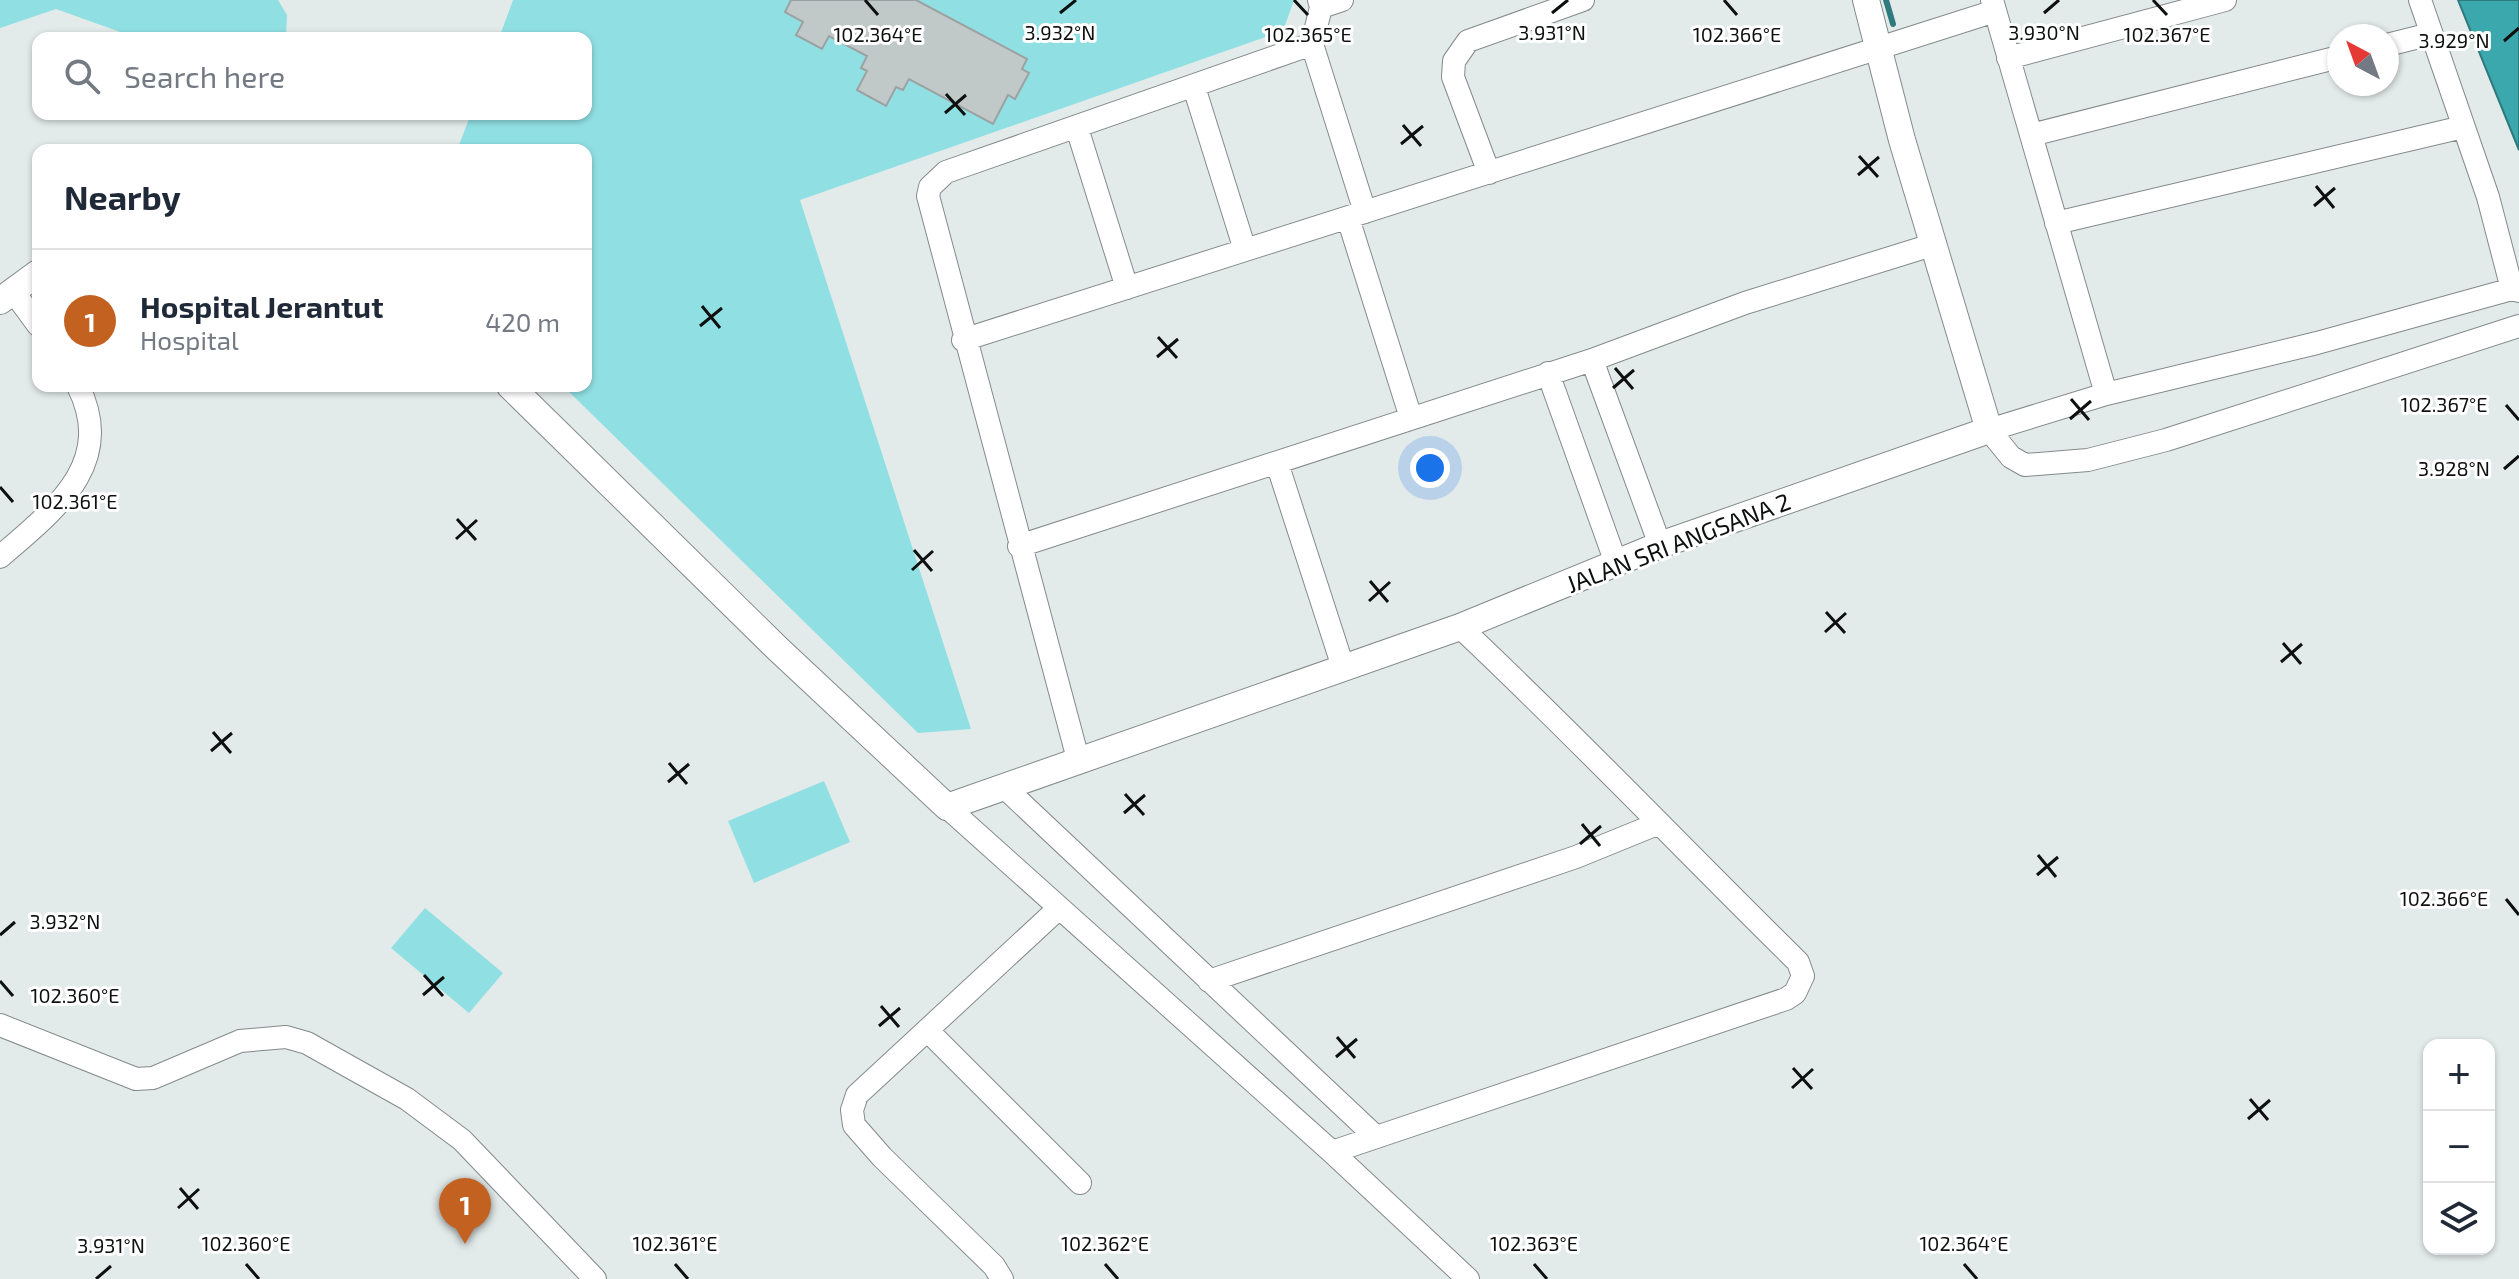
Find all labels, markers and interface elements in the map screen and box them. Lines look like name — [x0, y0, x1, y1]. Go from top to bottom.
text: 3.932°N — [1025, 20, 1095, 44]
text: 3.931°N — [1518, 20, 1586, 44]
text: 3.930°N — [2008, 20, 2080, 44]
text: 102.364°E — [833, 22, 923, 46]
text: 102.365°E — [1264, 22, 1352, 46]
text: 102.366°E — [1693, 22, 1781, 46]
text: 102.367°E — [2123, 22, 2211, 46]
north arrow — [2327, 24, 2399, 96]
text: 3.929°N — [2418, 28, 2490, 52]
search box — [32, 32, 592, 120]
icon: search — [60, 54, 104, 98]
text: Search here — [124, 58, 285, 94]
text: Nearby — [64, 176, 181, 217]
text: Hospital Jerantut — [140, 288, 383, 324]
text: 1 — [84, 306, 96, 337]
text: 420 m — [485, 306, 560, 337]
text: Hospital — [140, 324, 239, 355]
text: 102.367°E — [2400, 392, 2488, 416]
your location — [1410, 448, 1450, 488]
text: 3.928°N — [2418, 456, 2490, 480]
street label: JALAN SRI ANGSANA 2 — [1562, 486, 1794, 598]
text: 102.361°E — [33, 489, 117, 513]
text: 102.366°E — [2400, 886, 2488, 910]
text: 3.932°N — [30, 909, 100, 933]
text: 102.360°E — [31, 983, 119, 1007]
map controls — [2423, 1039, 2495, 1255]
button: + — [2423, 1039, 2495, 1111]
button: − — [2423, 1111, 2495, 1183]
pin: 1 — [439, 1178, 491, 1244]
button: layers — [2423, 1183, 2495, 1255]
text: 102.360°E — [202, 1231, 290, 1255]
text: 102.361°E — [633, 1231, 717, 1255]
text: 102.362°E — [1061, 1231, 1149, 1255]
text: 102.363°E — [1490, 1231, 1578, 1255]
text: 102.364°E — [1919, 1231, 2009, 1255]
text: 3.931°N — [77, 1233, 145, 1257]

